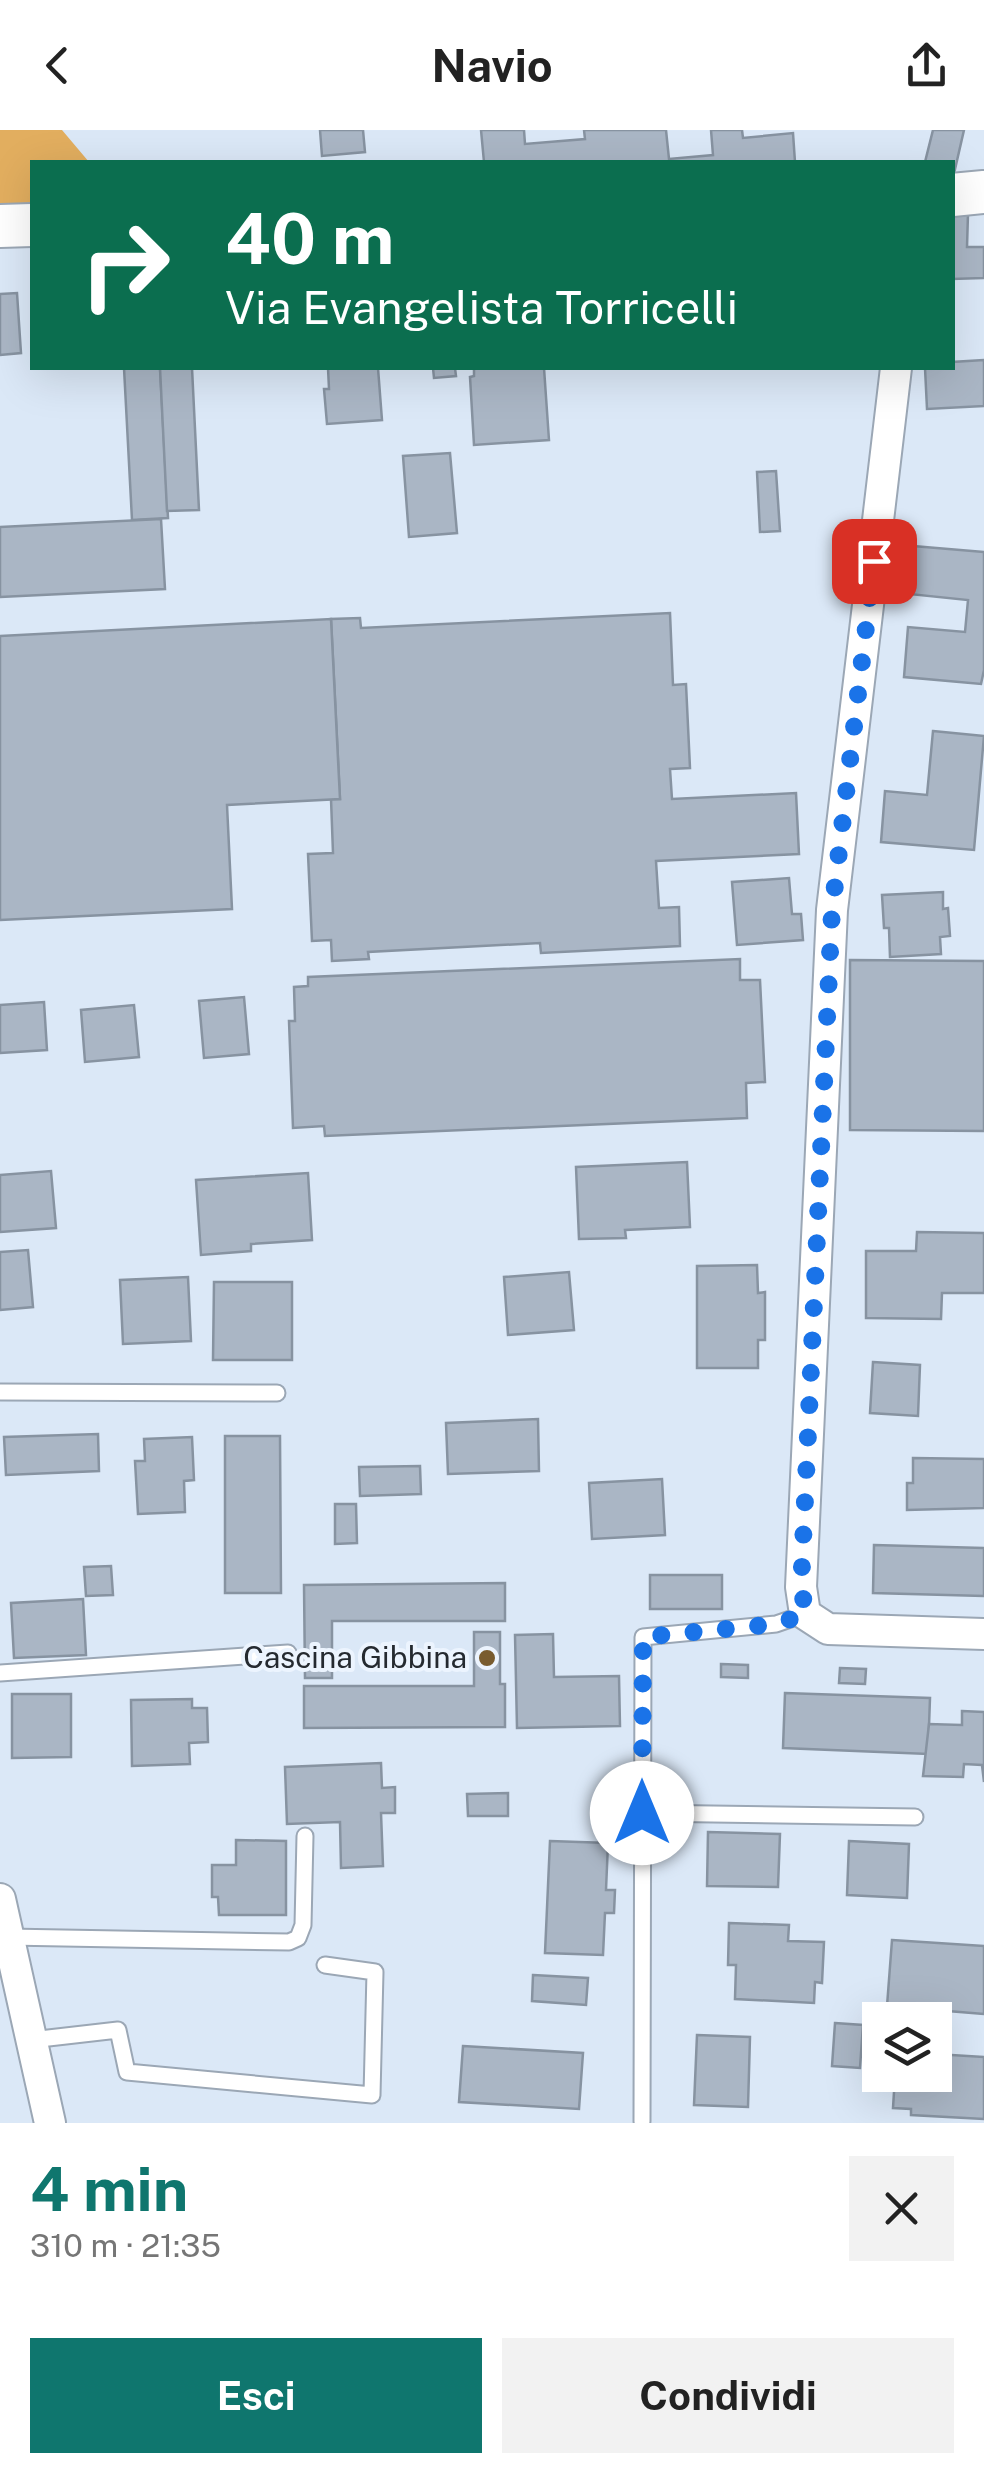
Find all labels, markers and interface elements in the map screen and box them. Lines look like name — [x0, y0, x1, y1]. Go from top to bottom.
icon: back — [30, 38, 85, 93]
icon: share — [899, 38, 954, 93]
text: Navio — [431, 39, 553, 92]
text: 40 m — [225, 197, 395, 280]
icon: right — [60, 200, 190, 330]
text: Via Evangelista Torricelli — [225, 281, 738, 334]
pin — [832, 519, 917, 604]
icon: arrive — [847, 534, 902, 589]
place label: Cascina Gibbina — [243, 1639, 467, 1675]
marker: Cascina Gibbina — [476, 1647, 498, 1669]
position arrow — [590, 1761, 694, 1865]
map controls — [862, 2002, 952, 2092]
button: layers — [862, 2002, 952, 2092]
text: 4 min — [30, 2154, 188, 2225]
button: close — [849, 2156, 954, 2261]
text: 310 m · 21:35 — [30, 2227, 221, 2264]
button: Esci — [30, 2338, 482, 2453]
button: Condividi — [502, 2338, 954, 2453]

